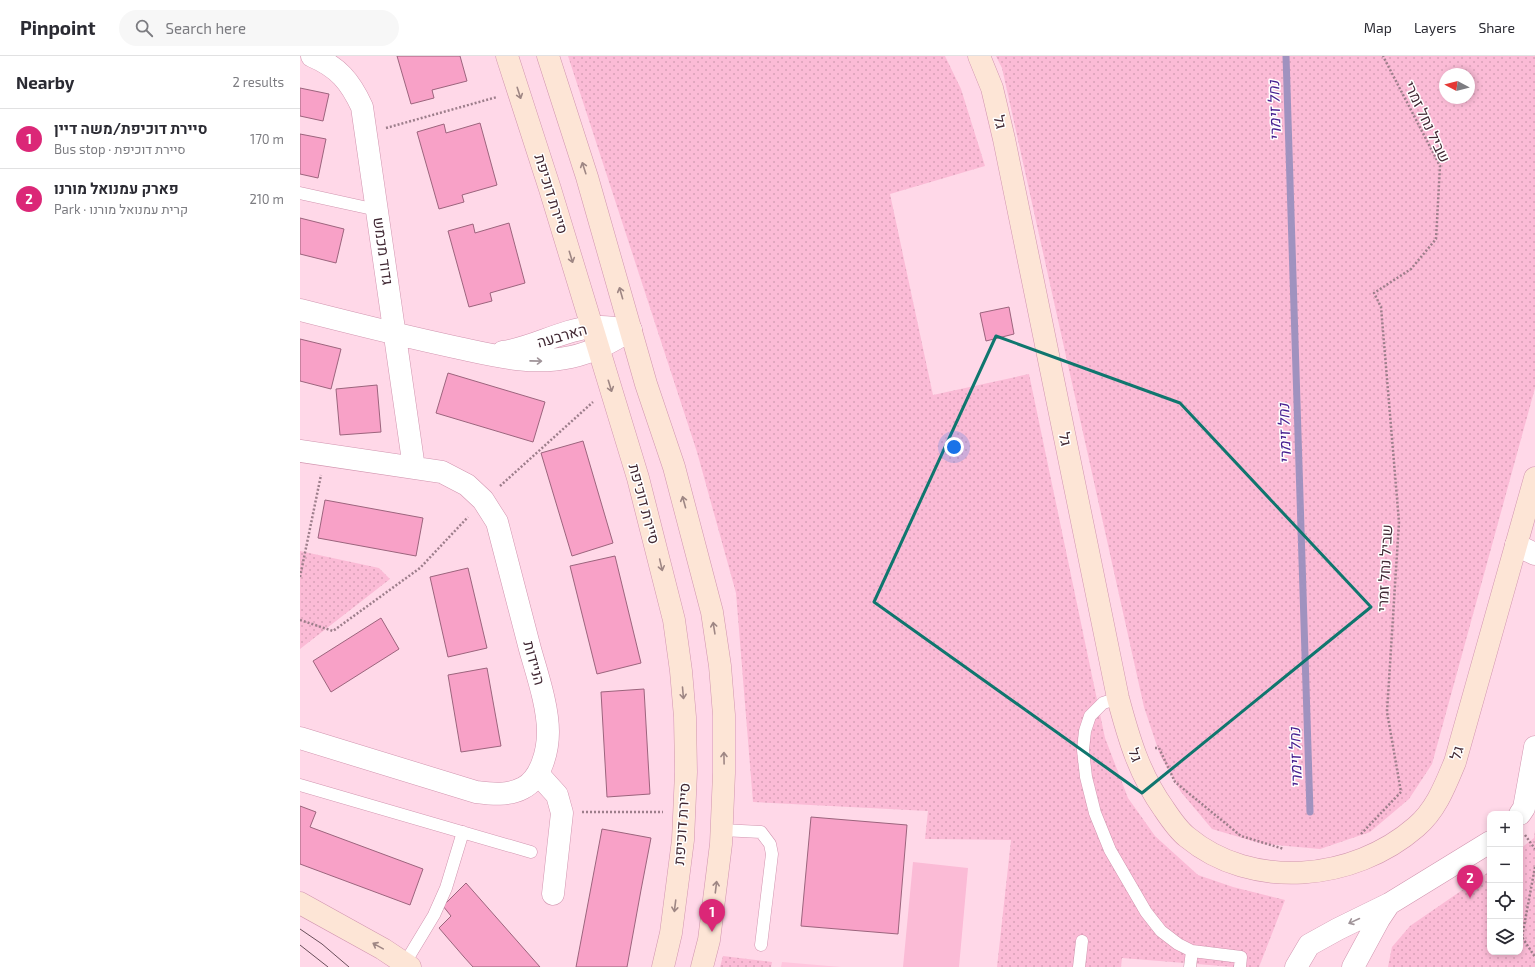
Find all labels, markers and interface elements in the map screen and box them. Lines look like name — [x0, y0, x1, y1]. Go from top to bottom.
search box — [119, 10, 399, 46]
text: Pinpoint — [20, 16, 95, 39]
icon: search — [133, 17, 155, 39]
text: Search here — [165, 19, 246, 37]
text: Map — [1364, 19, 1392, 36]
text: Layers — [1414, 19, 1456, 36]
text: Share — [1478, 19, 1515, 36]
north arrow — [1439, 68, 1475, 104]
text: Nearby — [16, 72, 74, 92]
text: 2 results — [232, 74, 284, 90]
street label: שביל נחל זמרי — [1401, 78, 1455, 165]
water label: נחל זימרי — [1263, 79, 1284, 142]
one-way arrow — [516, 86, 523, 99]
street label: גל — [991, 113, 1011, 131]
text: סיירת דוכיפת/משה דיין — [54, 119, 207, 137]
text: 1 — [26, 131, 32, 147]
text: 170 m — [250, 131, 284, 147]
text: Bus stop · סיירת דוכיפת — [54, 141, 186, 157]
street label: סיירת דוכיפת — [531, 152, 573, 236]
one-way arrow — [580, 162, 587, 175]
text: פארק עמנואל מורנו — [54, 179, 179, 197]
text: 2 — [25, 191, 33, 207]
text: 210 m — [249, 191, 284, 207]
text: Park · קרית עמנואל מורנו — [54, 201, 188, 217]
street label: גדוד מכמש — [370, 216, 398, 286]
one-way arrow — [568, 250, 575, 263]
one-way arrow — [617, 287, 624, 300]
street label: הארבעה — [535, 319, 589, 351]
one-way arrow — [529, 357, 542, 364]
one-way arrow — [607, 380, 614, 393]
water label: נחל זימרי — [1273, 402, 1294, 465]
street label: גל — [1056, 430, 1076, 447]
your location — [944, 437, 964, 457]
street label: סיירת דוכיפת — [626, 462, 664, 546]
one-way arrow — [680, 496, 687, 509]
street label: שביל נחל זמרי — [1373, 524, 1395, 612]
one-way arrow — [657, 558, 665, 571]
one-way arrow — [710, 622, 718, 635]
street label: הניידות — [520, 639, 549, 687]
one-way arrow — [680, 686, 687, 699]
water label: נחל זימרי — [1284, 726, 1305, 789]
street label: גל — [1445, 743, 1467, 762]
street label: גל — [1125, 745, 1147, 764]
one-way arrow — [720, 752, 728, 765]
street label: סיירת דוכיפת — [669, 782, 693, 866]
map controls — [1487, 811, 1523, 955]
button: + — [1487, 811, 1523, 847]
button: − — [1487, 847, 1523, 883]
pin: 2 — [1457, 865, 1483, 898]
one-way arrow — [712, 881, 720, 894]
button: locate — [1487, 883, 1523, 919]
pin: 1 — [699, 899, 725, 932]
one-way arrow — [671, 900, 679, 913]
one-way arrow — [1348, 918, 1360, 925]
button: layers — [1487, 919, 1523, 955]
one-way arrow — [372, 941, 384, 949]

